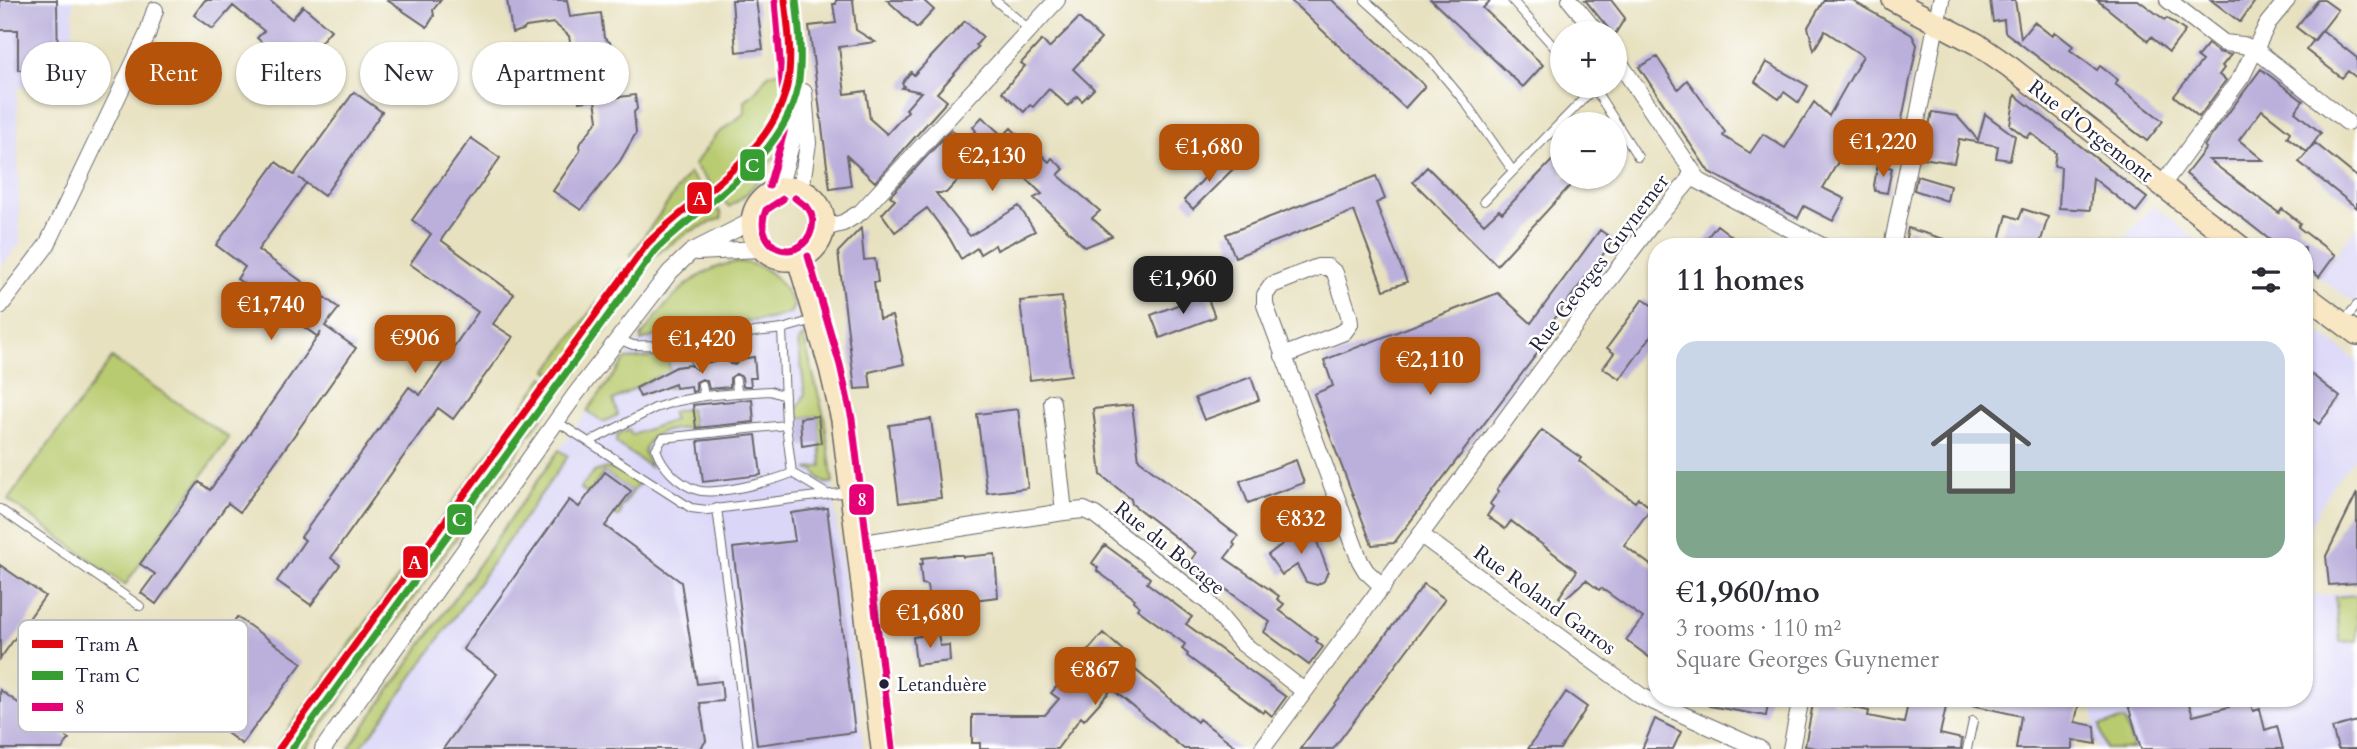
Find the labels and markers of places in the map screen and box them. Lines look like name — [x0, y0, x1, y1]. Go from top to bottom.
pin: €1,220 — [1826, 120, 1940, 179]
pin: €1,680 — [1152, 124, 1266, 184]
pin: €2,130 — [935, 134, 1049, 193]
pin: €1,960 — [1126, 256, 1240, 316]
pin: €1,740 — [214, 282, 328, 342]
pin: €906 — [374, 316, 456, 375]
pin: €1,420 — [645, 316, 759, 376]
pin: €2,110 — [1373, 338, 1487, 397]
pin: €832 — [1260, 496, 1342, 556]
pin: €1,680 — [873, 590, 987, 650]
pin: €867 — [1054, 648, 1136, 707]
place label: Letanduère — [897, 672, 987, 698]
marker: Letanduère — [877, 677, 891, 691]

